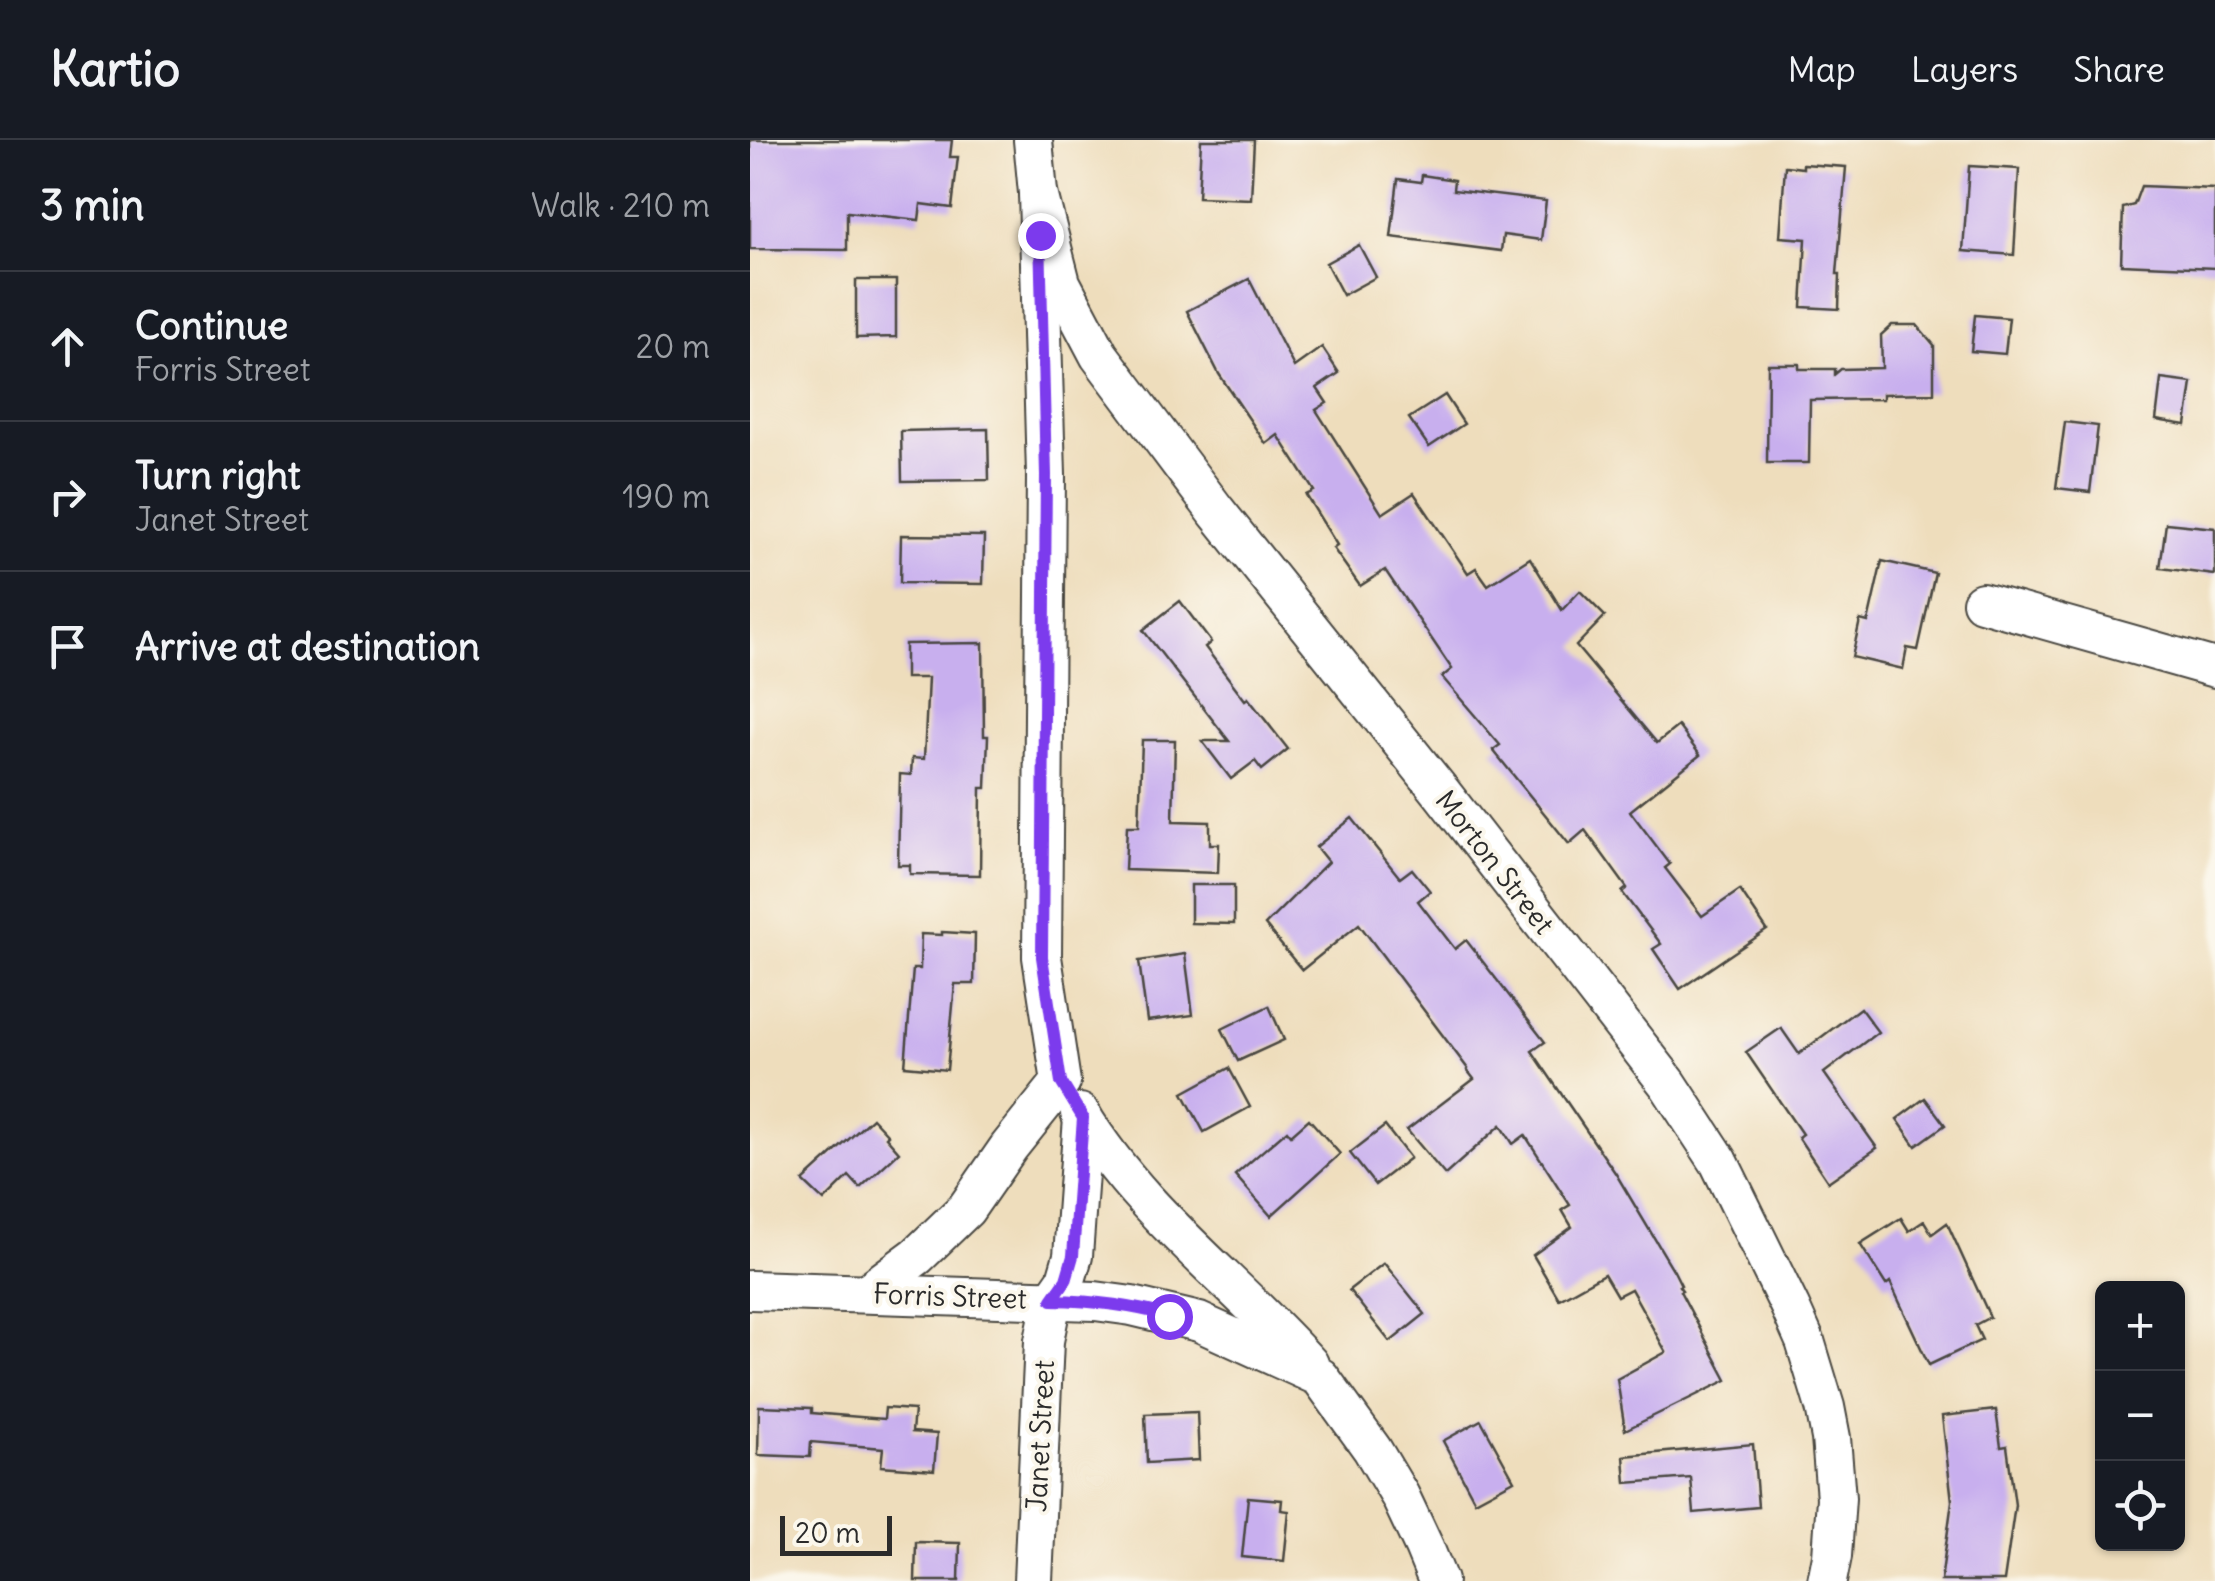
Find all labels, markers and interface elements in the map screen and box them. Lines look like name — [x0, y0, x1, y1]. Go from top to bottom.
text: Kartio — [50, 39, 180, 99]
text: Map — [1788, 47, 1856, 91]
text: Layers — [1911, 47, 2018, 91]
text: Share — [2073, 47, 2165, 91]
text: 3 min — [40, 179, 144, 231]
text: Walk · 210 m — [531, 185, 710, 226]
route end — [1018, 213, 1064, 259]
text: Continue — [135, 302, 288, 349]
icon: ahead — [40, 319, 95, 374]
text: 20 m — [636, 326, 710, 367]
text: Forris Street — [135, 349, 311, 390]
text: Turn right — [135, 452, 301, 499]
icon: right — [40, 469, 95, 524]
text: 190 m — [622, 476, 710, 517]
text: Janet Street — [135, 499, 309, 540]
icon: arrive — [40, 619, 95, 674]
text: Arrive at destination — [135, 623, 480, 670]
street label: Morton Street — [1428, 783, 1562, 941]
street label: Forris Street — [873, 1275, 1027, 1317]
map controls — [2095, 1281, 2185, 1551]
button: + — [2095, 1281, 2185, 1371]
route start — [1147, 1294, 1193, 1340]
street label: Janet Street — [1018, 1359, 1062, 1513]
button: − — [2095, 1371, 2185, 1461]
button: locate — [2095, 1461, 2185, 1551]
scale bar — [780, 1511, 892, 1556]
text: 20 m — [795, 1515, 860, 1551]

